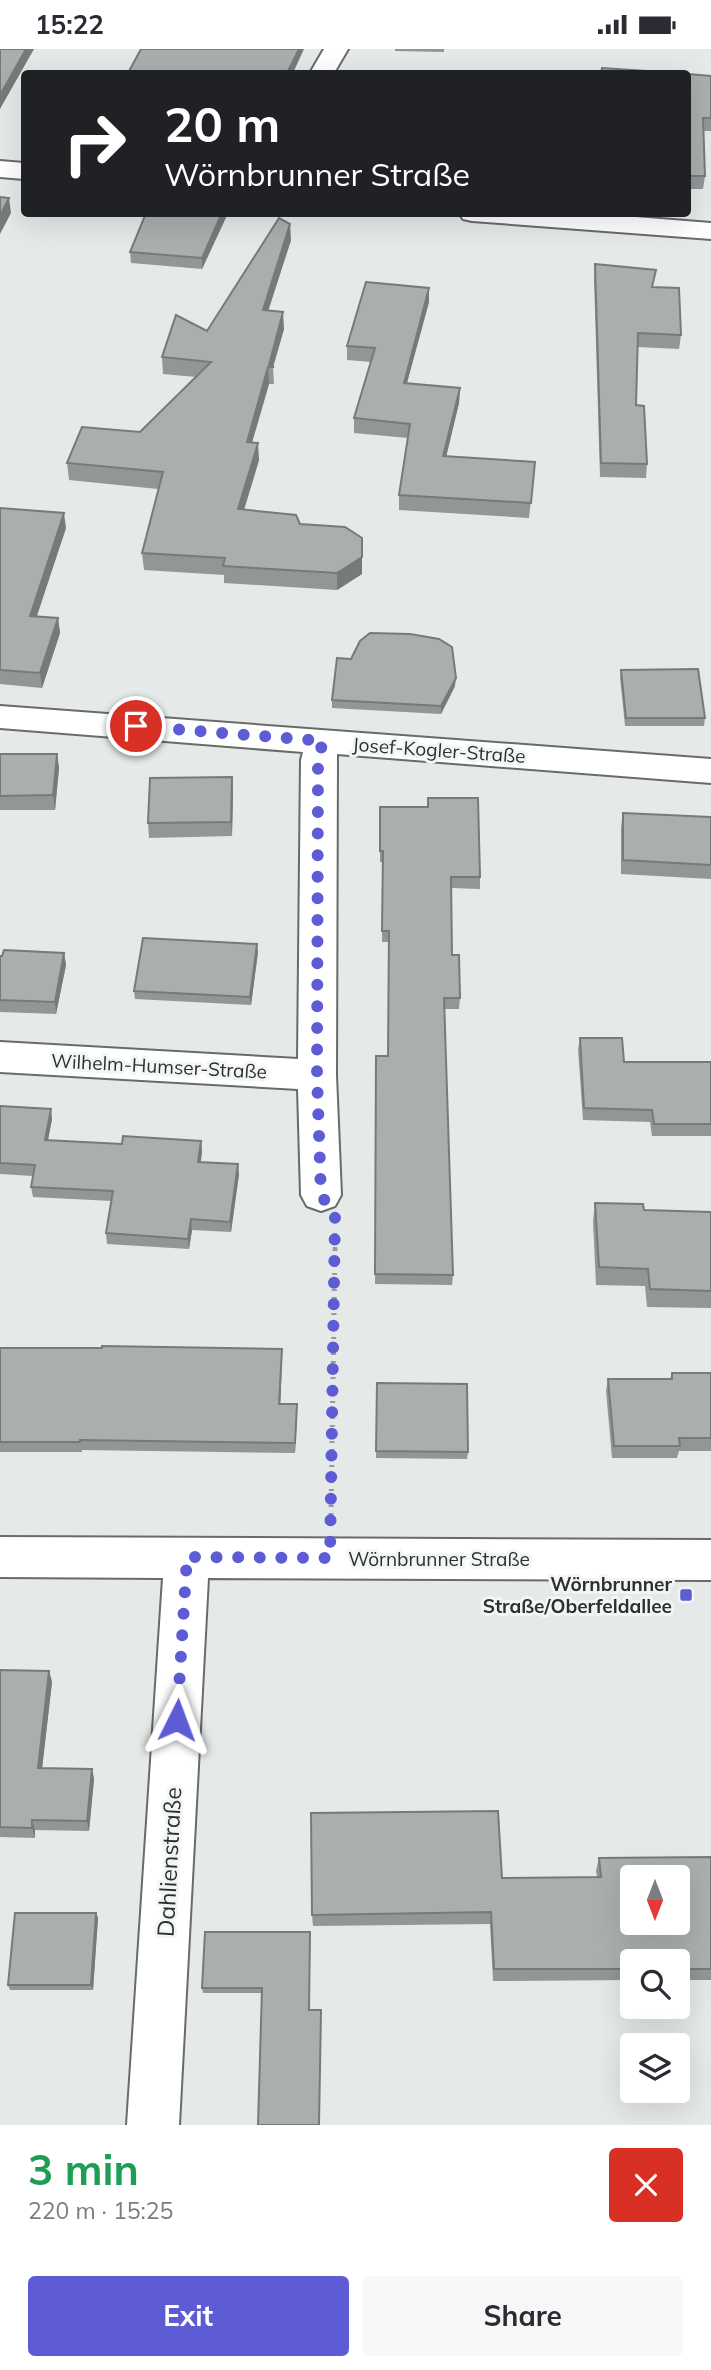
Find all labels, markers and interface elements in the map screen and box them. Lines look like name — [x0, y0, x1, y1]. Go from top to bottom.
text: 15:22 — [35, 8, 104, 41]
text: 20 m — [164, 93, 280, 154]
icon: right — [49, 98, 140, 189]
text: Wörnbrunner Straße — [164, 154, 470, 194]
pin — [106, 696, 166, 756]
icon: arrive — [117, 707, 155, 745]
street label: Josef-Kogler-Straße — [352, 732, 526, 768]
street label: Wilhelm-Humser-Straße — [50, 1048, 268, 1084]
street label: Wörnbrunner Straße — [348, 1547, 530, 1571]
place label: Wörnbrunner Straße/Oberfeldallee — [483, 1572, 673, 1618]
marker: Wörnbrunner Straße/Oberfeldallee — [678, 1587, 694, 1603]
position arrow — [140, 1683, 214, 1757]
street label: Dahlienstraße — [151, 1786, 187, 1938]
north arrow — [620, 1865, 690, 1935]
map controls — [620, 1865, 690, 2103]
button: search — [620, 1949, 690, 2019]
button: layers — [620, 2033, 690, 2103]
text: 3 min — [28, 2143, 139, 2196]
button: close — [609, 2148, 683, 2222]
text: 220 m · 15:25 — [28, 2196, 173, 2225]
button: Exit — [28, 2276, 349, 2356]
button: Share — [363, 2276, 683, 2356]

